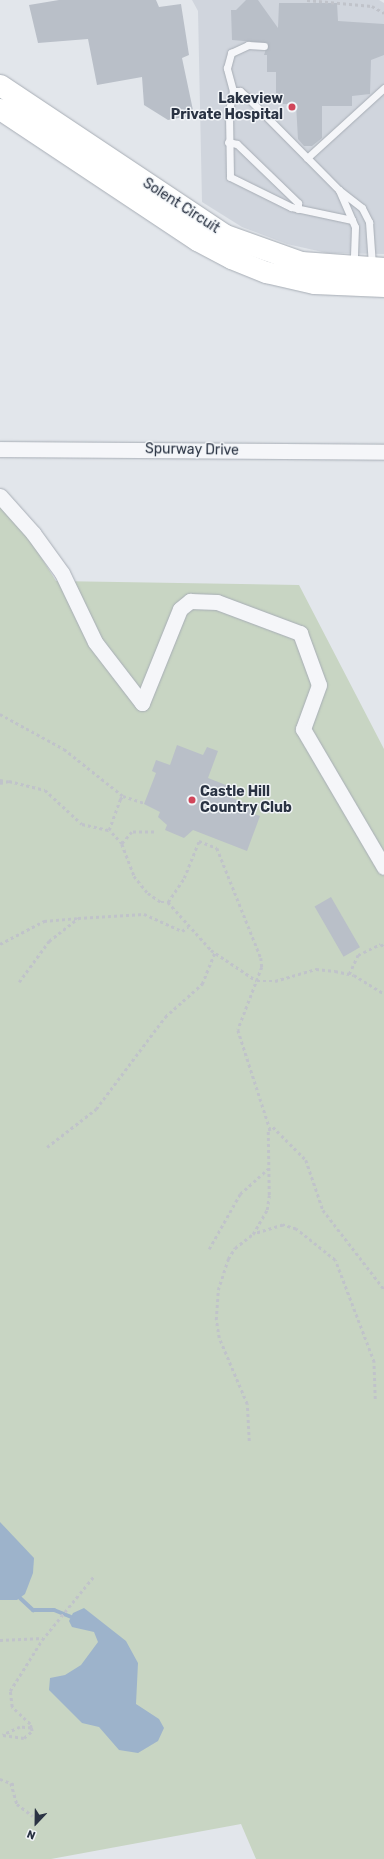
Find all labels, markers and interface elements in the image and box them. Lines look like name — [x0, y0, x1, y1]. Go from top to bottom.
place label: Lakeview Private Hospital — [171, 91, 283, 124]
marker: Lakeview Private Hospital — [286, 101, 298, 113]
street label: Solent Circuit — [139, 175, 223, 237]
street label: Spurway Drive — [145, 441, 239, 459]
place label: Castle Hill Country Club — [200, 784, 292, 816]
marker: Castle Hill Country Club — [187, 795, 197, 805]
north arrow — [16, 1803, 56, 1843]
text: N — [25, 1827, 37, 1842]

